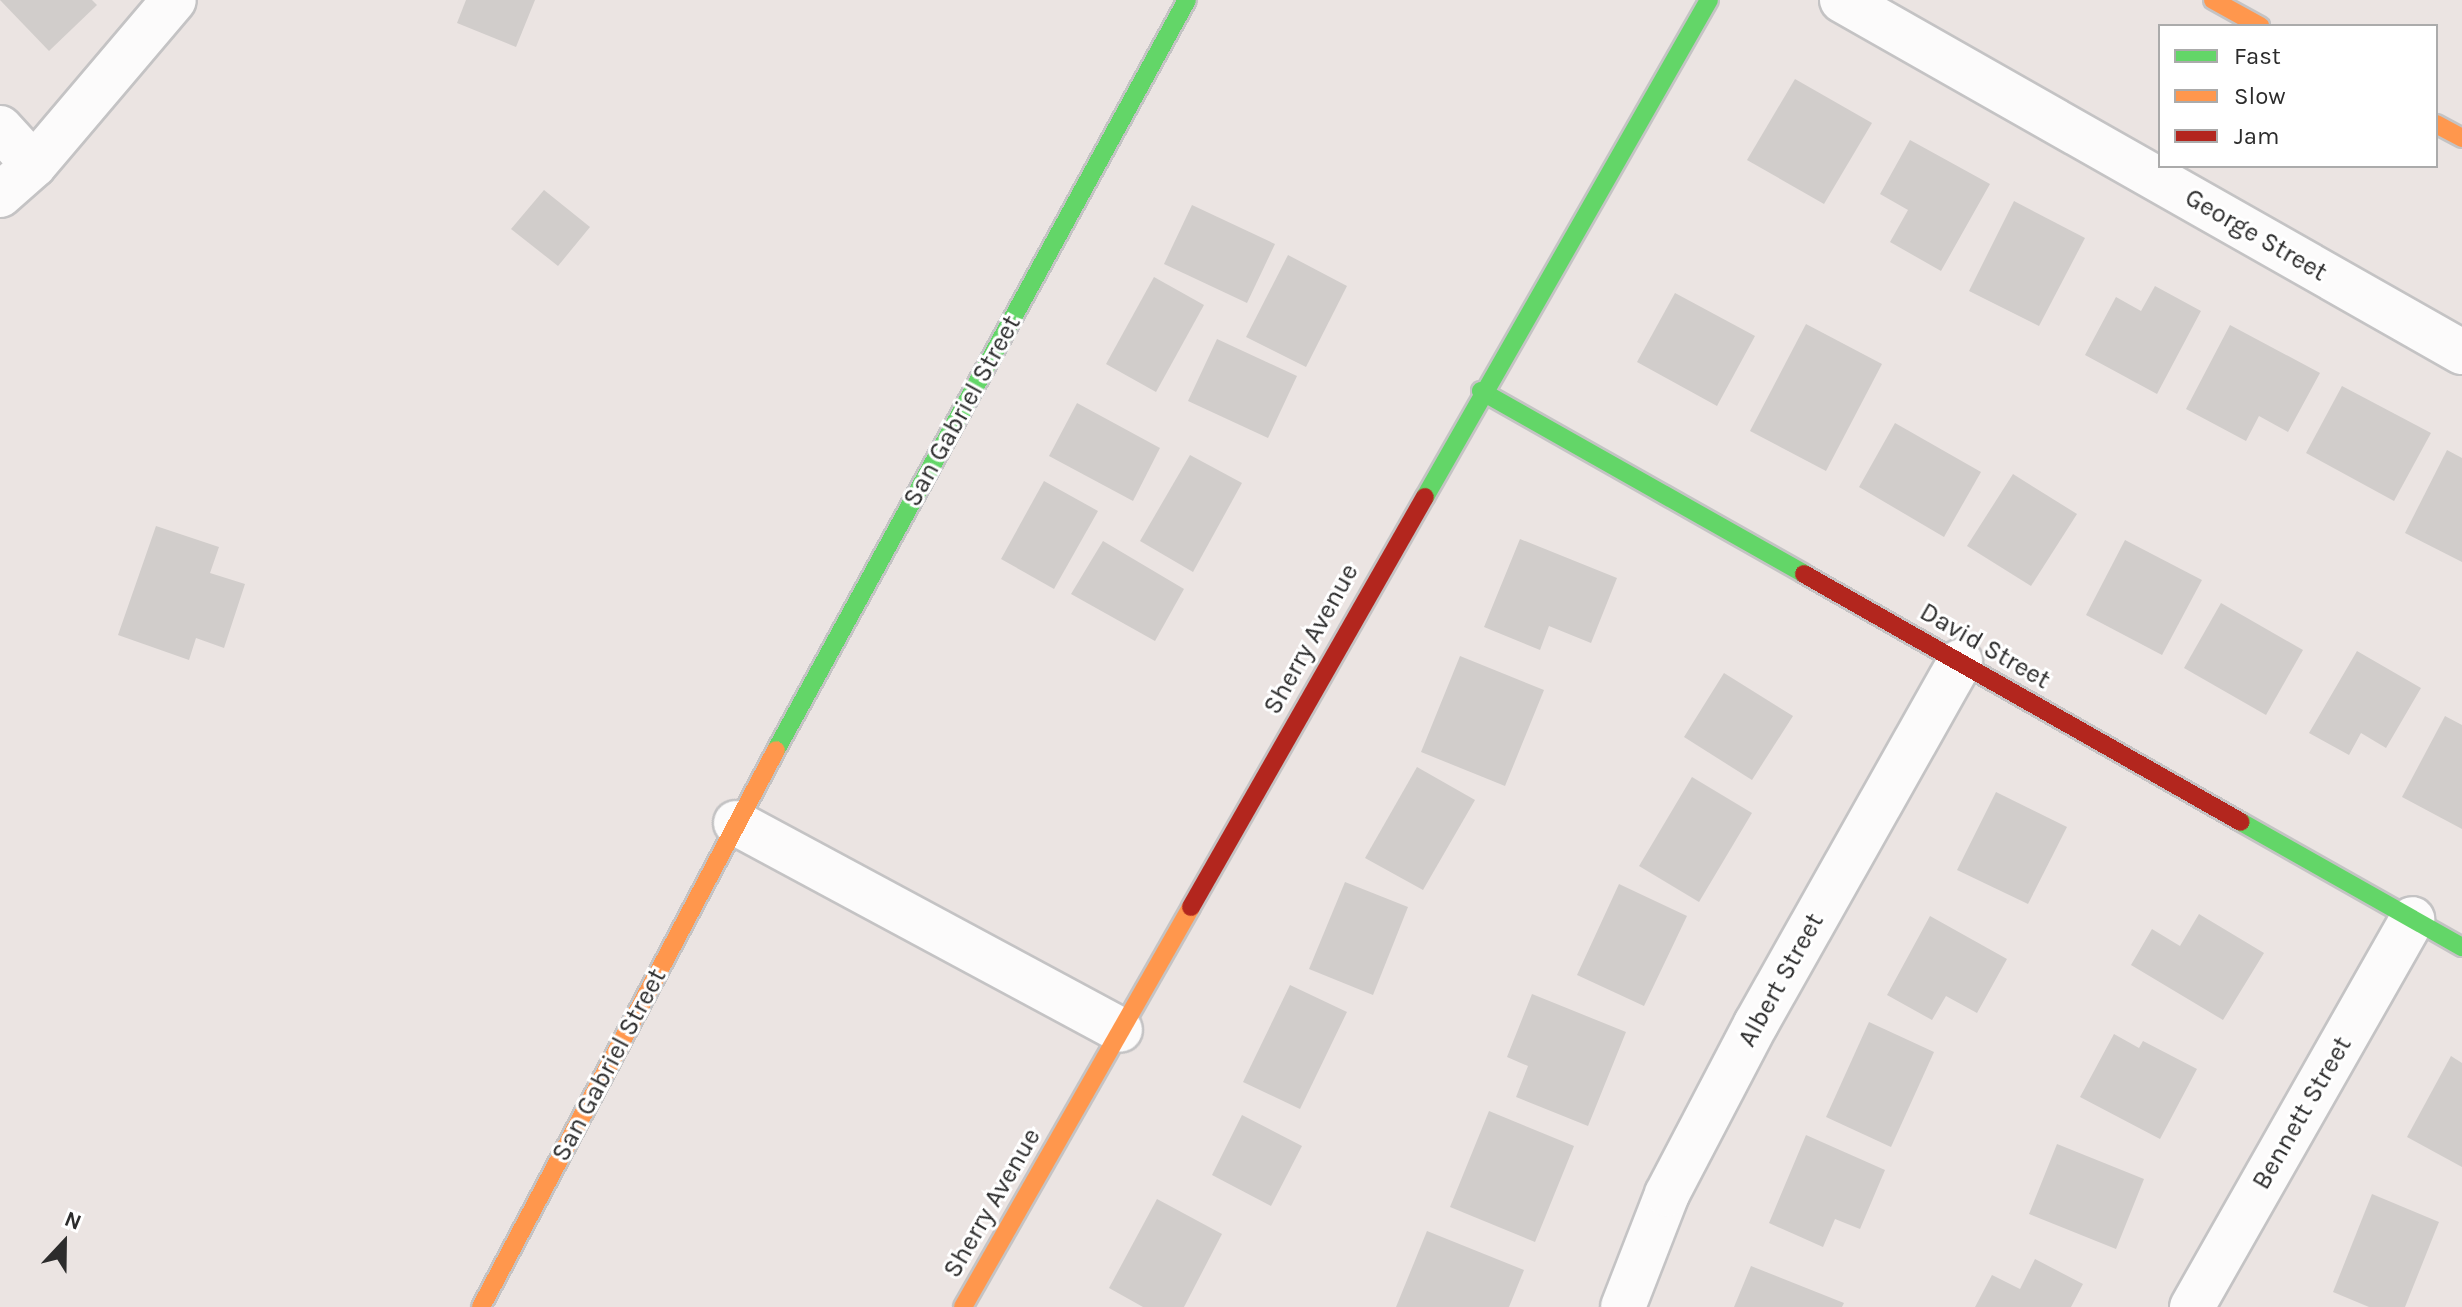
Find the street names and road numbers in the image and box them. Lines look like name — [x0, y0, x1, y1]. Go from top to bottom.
street label: George Street — [2179, 182, 2333, 288]
street label: San Gabriel Street — [897, 310, 1027, 512]
street label: Sherry Avenue — [1257, 558, 1365, 720]
street label: David Street — [1914, 596, 2056, 696]
street label: Albert Street — [1732, 908, 1830, 1052]
street label: San Gabriel Street — [545, 963, 673, 1167]
street label: Bennett Street — [2246, 1031, 2358, 1195]
street label: Sherry Avenue — [937, 1123, 1047, 1283]

